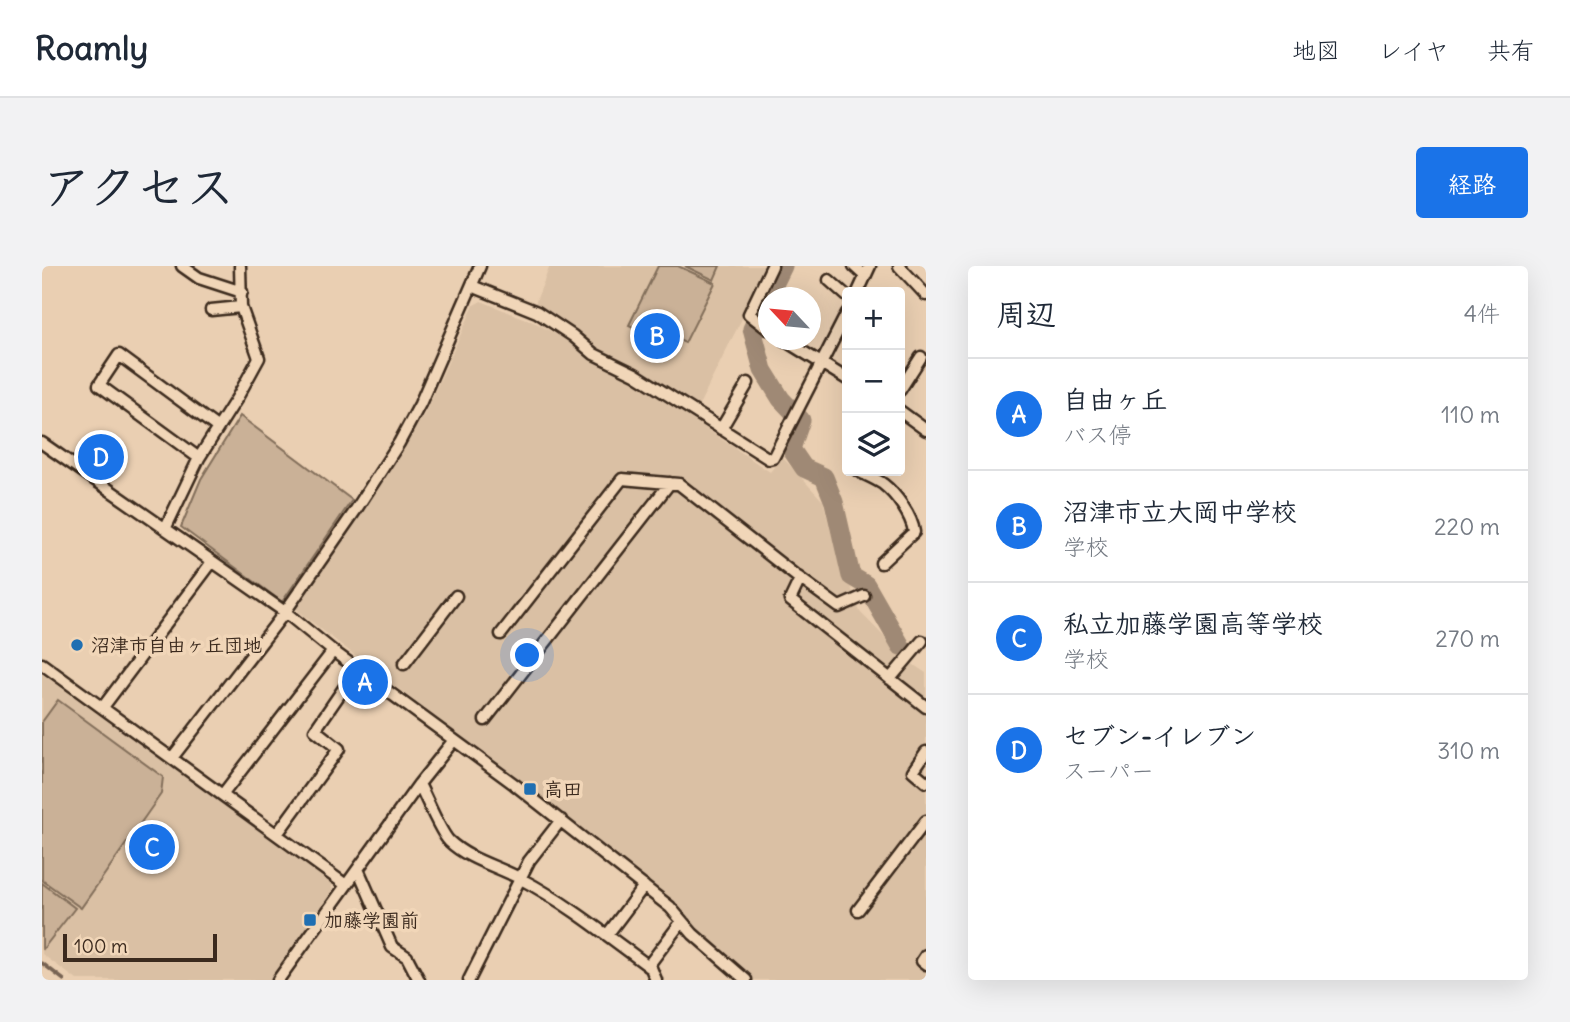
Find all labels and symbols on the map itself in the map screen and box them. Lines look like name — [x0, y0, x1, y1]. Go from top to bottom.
north arrow — [758, 287, 821, 350]
pin: B — [634, 310, 680, 362]
pin: D — [78, 431, 124, 483]
place label: 沼津市自由ヶ丘団地 — [91, 633, 262, 657]
marker: 沼津市自由ヶ丘団地 — [69, 637, 85, 653]
your location — [510, 638, 544, 672]
pin: A — [342, 656, 388, 708]
place label: 高田 — [544, 777, 582, 801]
marker: 高田 — [522, 781, 538, 797]
pin: C — [129, 821, 175, 873]
place label: 加藤学園前 — [324, 908, 419, 932]
marker: 加藤学園前 — [302, 912, 318, 928]
scale bar — [63, 931, 217, 963]

